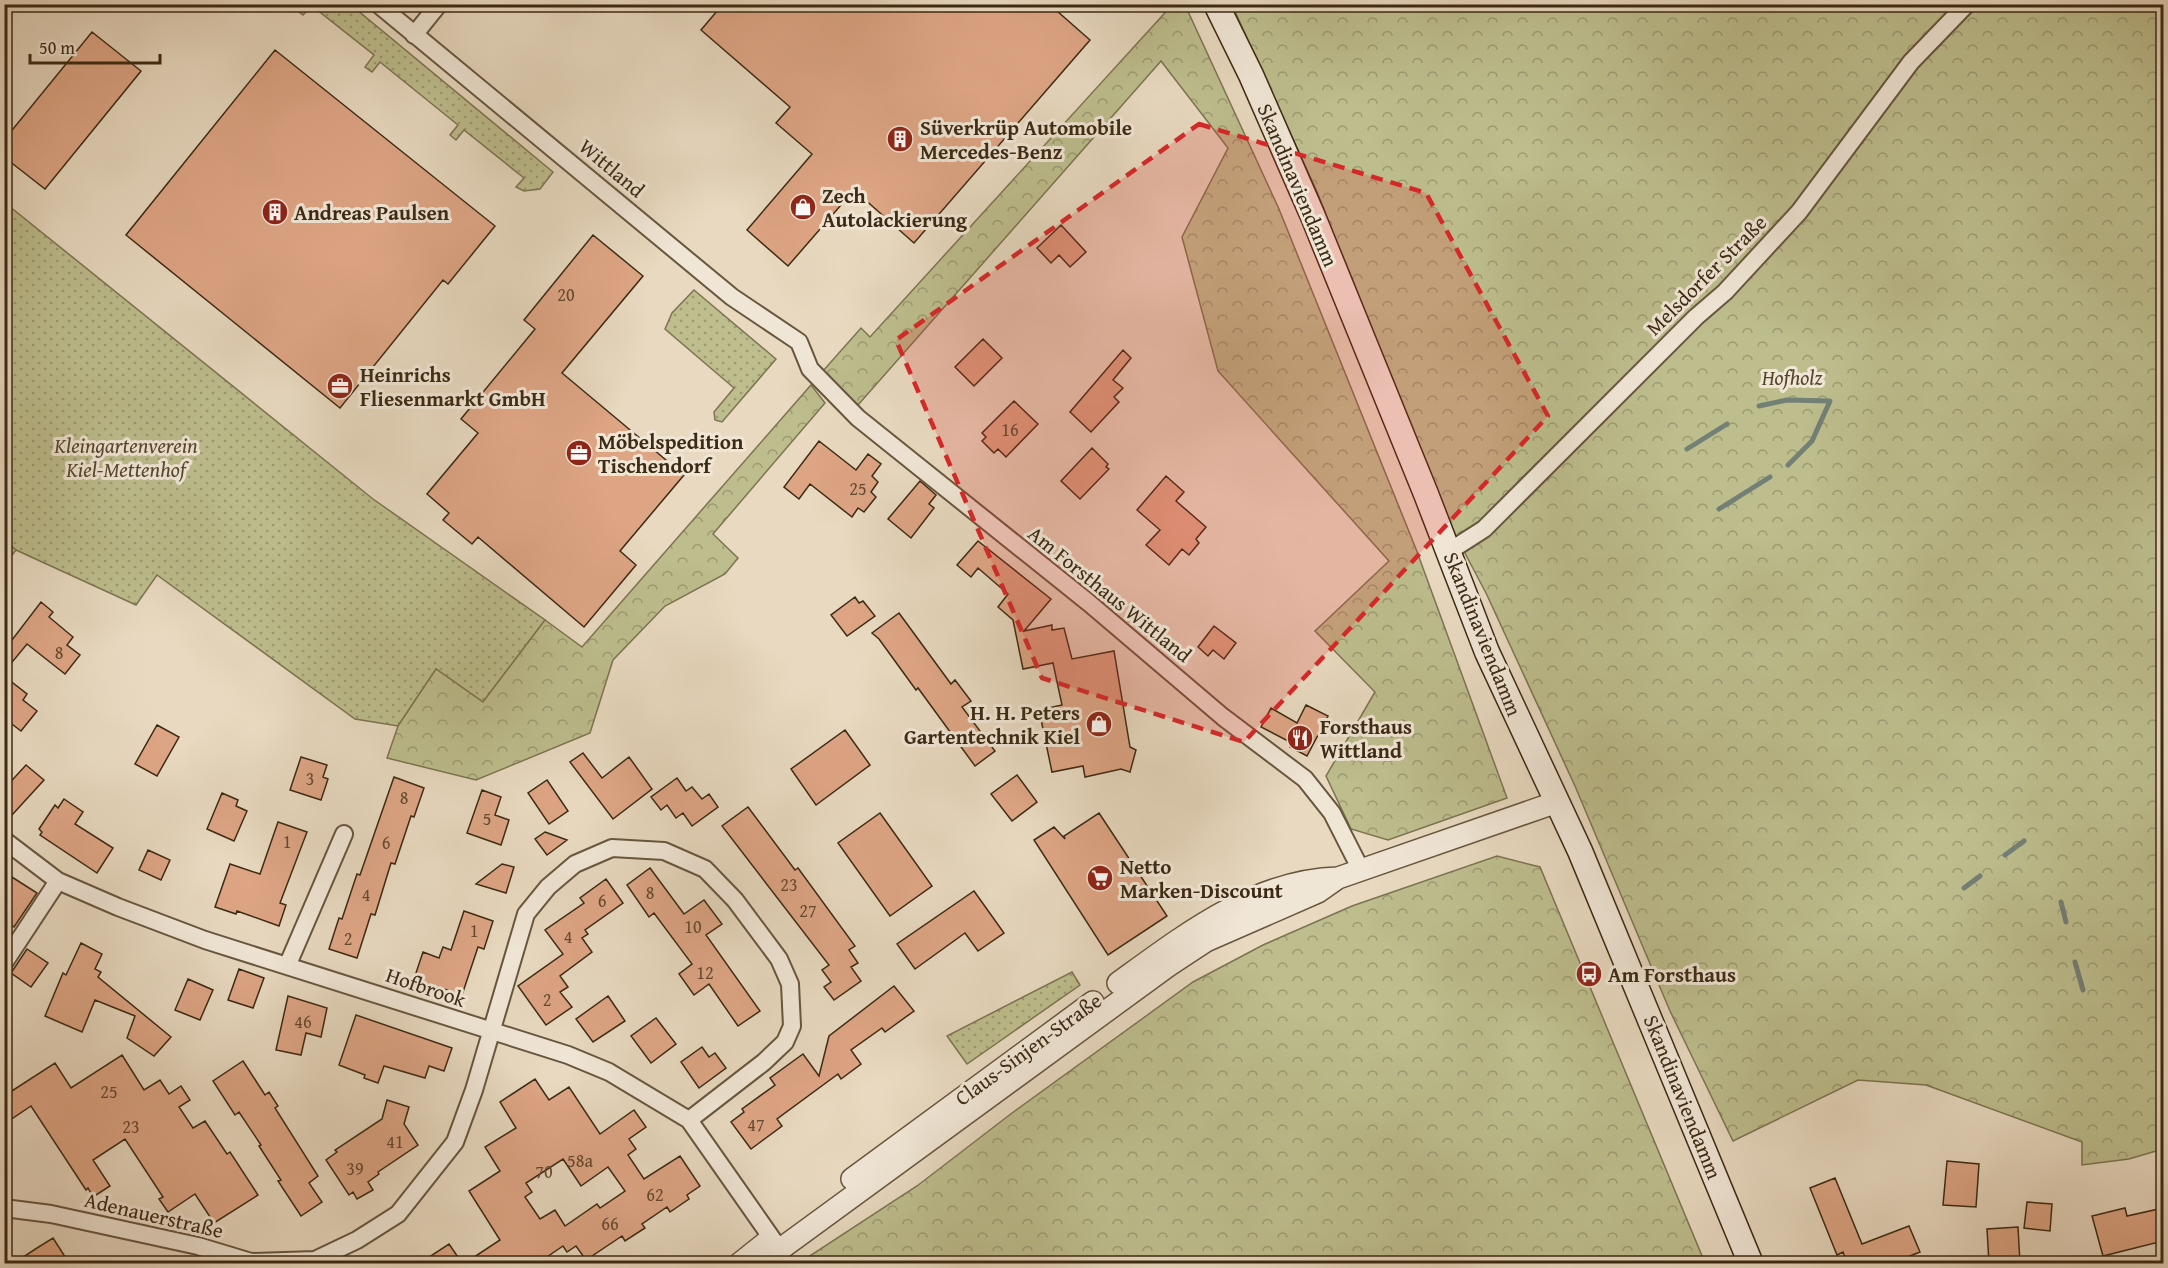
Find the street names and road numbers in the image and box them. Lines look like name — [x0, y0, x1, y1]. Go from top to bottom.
street label: Skandinaviendamm — [1250, 99, 1346, 271]
street label: Wittland — [572, 131, 652, 205]
street label: Melsdorfer Straße — [1638, 207, 1774, 343]
street label: Am Forsthaus Wittland — [1022, 518, 1199, 670]
street label: Skandinaviendamm — [1436, 547, 1530, 721]
street label: Hofbrook — [382, 959, 470, 1015]
street label: Claus-Sinjen-Straße — [948, 985, 1108, 1113]
street label: Skandinaviendamm — [1636, 1010, 1730, 1184]
street label: Adenauerstraße — [81, 1184, 227, 1246]

